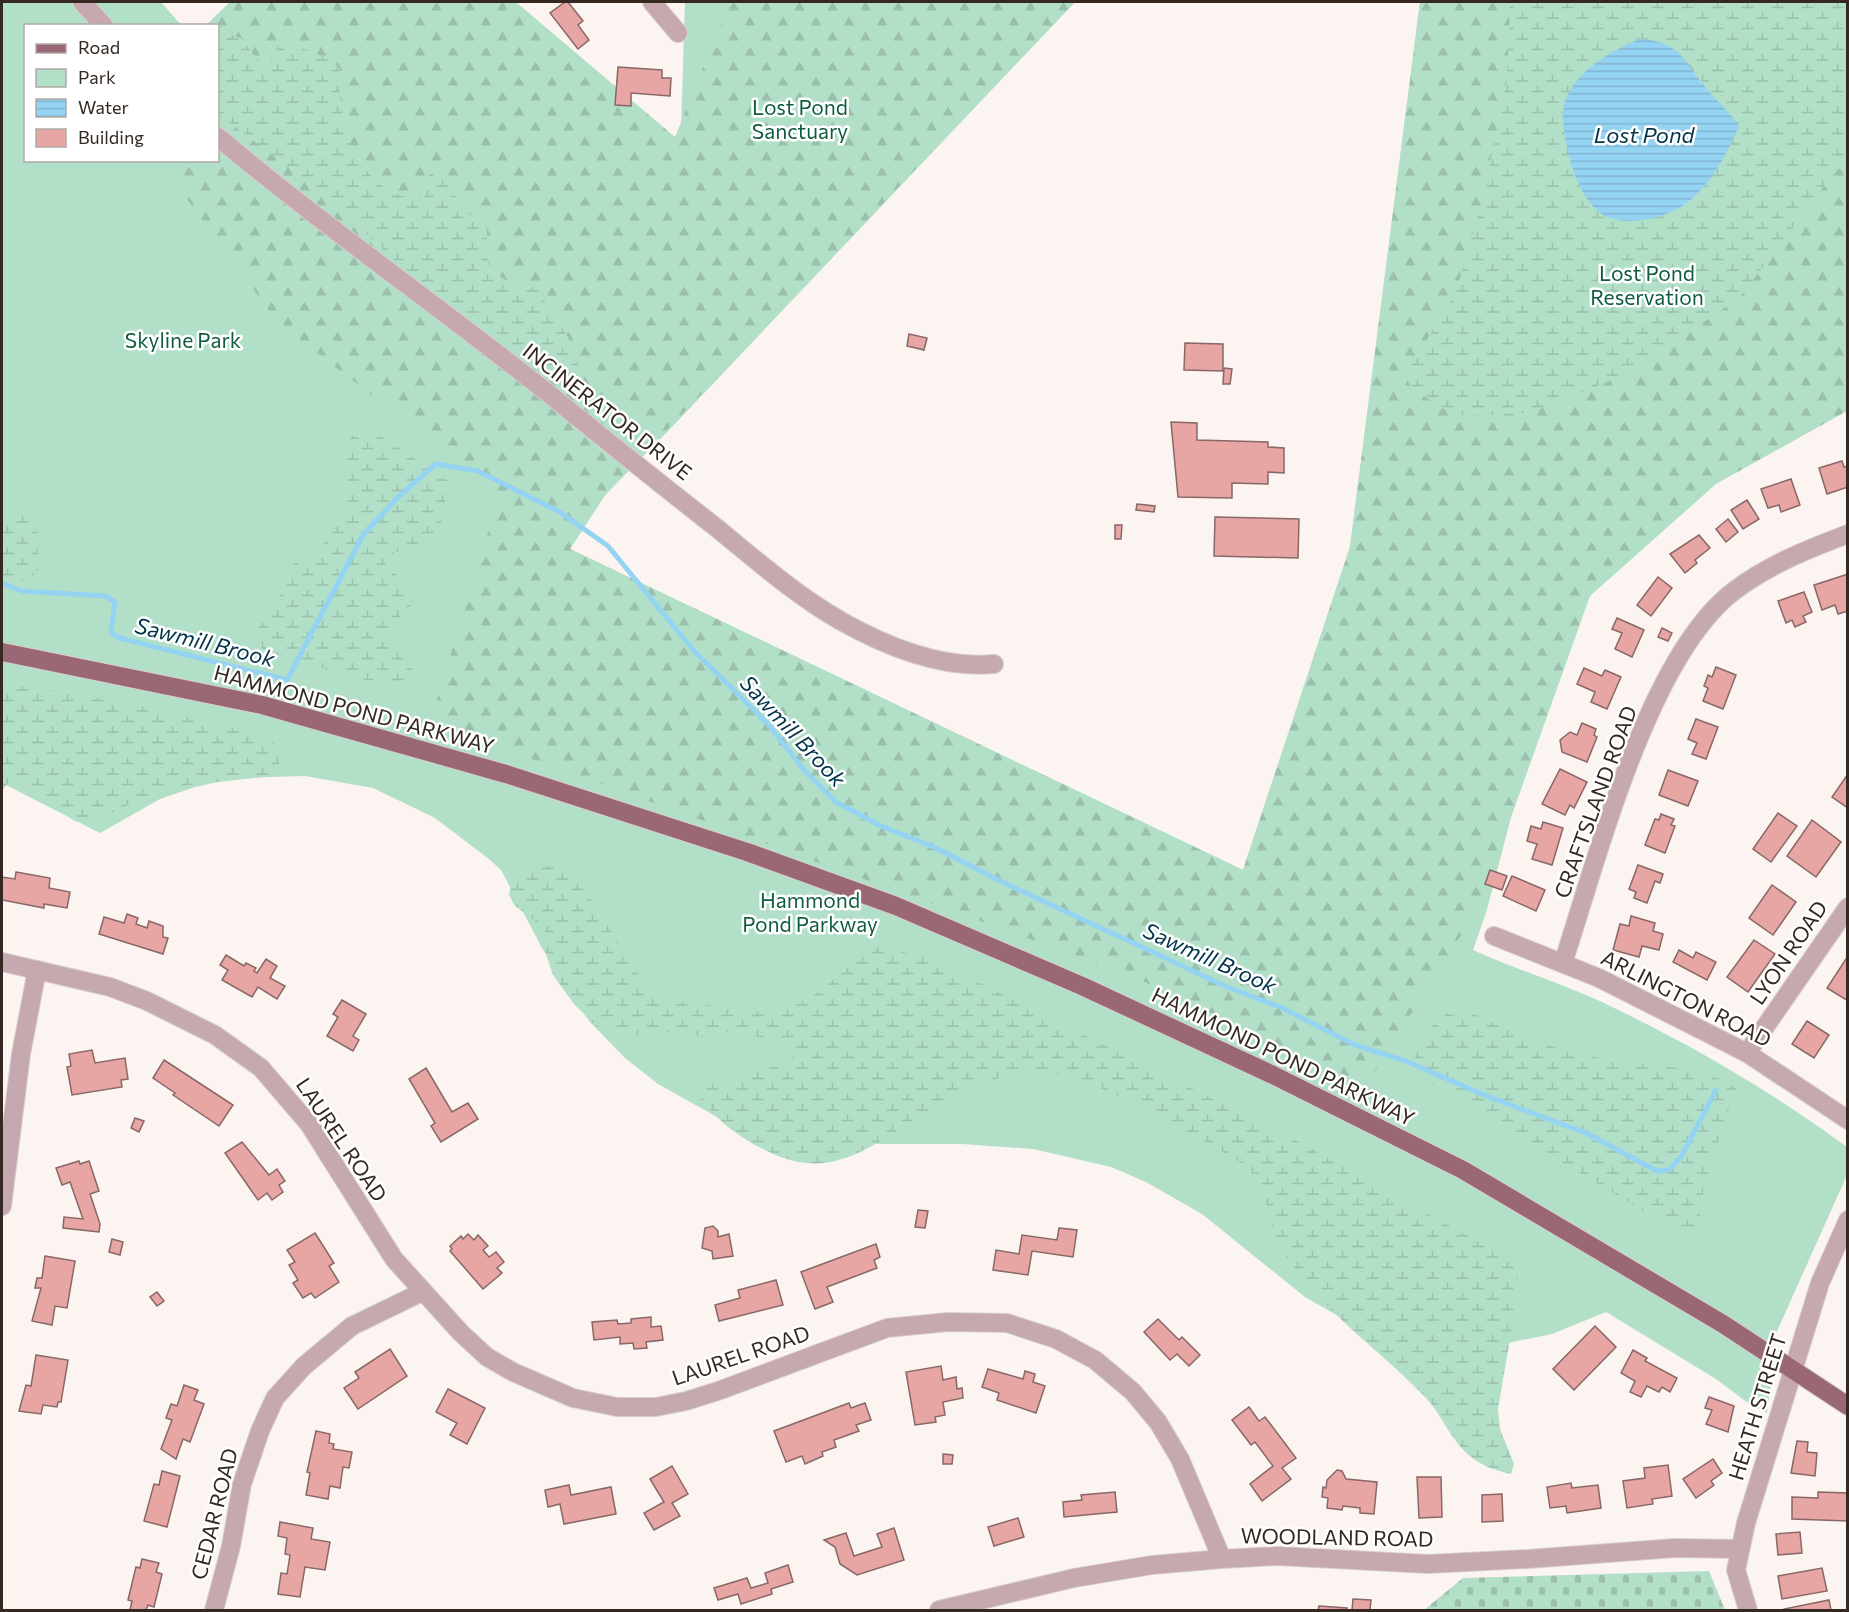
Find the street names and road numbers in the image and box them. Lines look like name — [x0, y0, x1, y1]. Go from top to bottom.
street label: INCINERATOR DRIVE — [519, 337, 697, 484]
street label: HAMMOND POND PARKWAY — [212, 659, 498, 758]
street label: CRAFTSLAND ROAD — [1548, 702, 1641, 901]
street label: LYON ROAD — [1744, 895, 1832, 1009]
street label: ARLINGTON ROAD — [1597, 944, 1776, 1051]
street label: HAMMOND POND PARKWAY — [1148, 981, 1419, 1130]
street label: LAUREL ROAD — [292, 1072, 393, 1206]
street label: LAUREL ROAD — [668, 1319, 813, 1390]
street label: HEATH STREET — [1722, 1330, 1791, 1483]
street label: CEDAR ROAD — [185, 1445, 242, 1582]
street label: WOODLAND ROAD — [1240, 1522, 1434, 1551]

